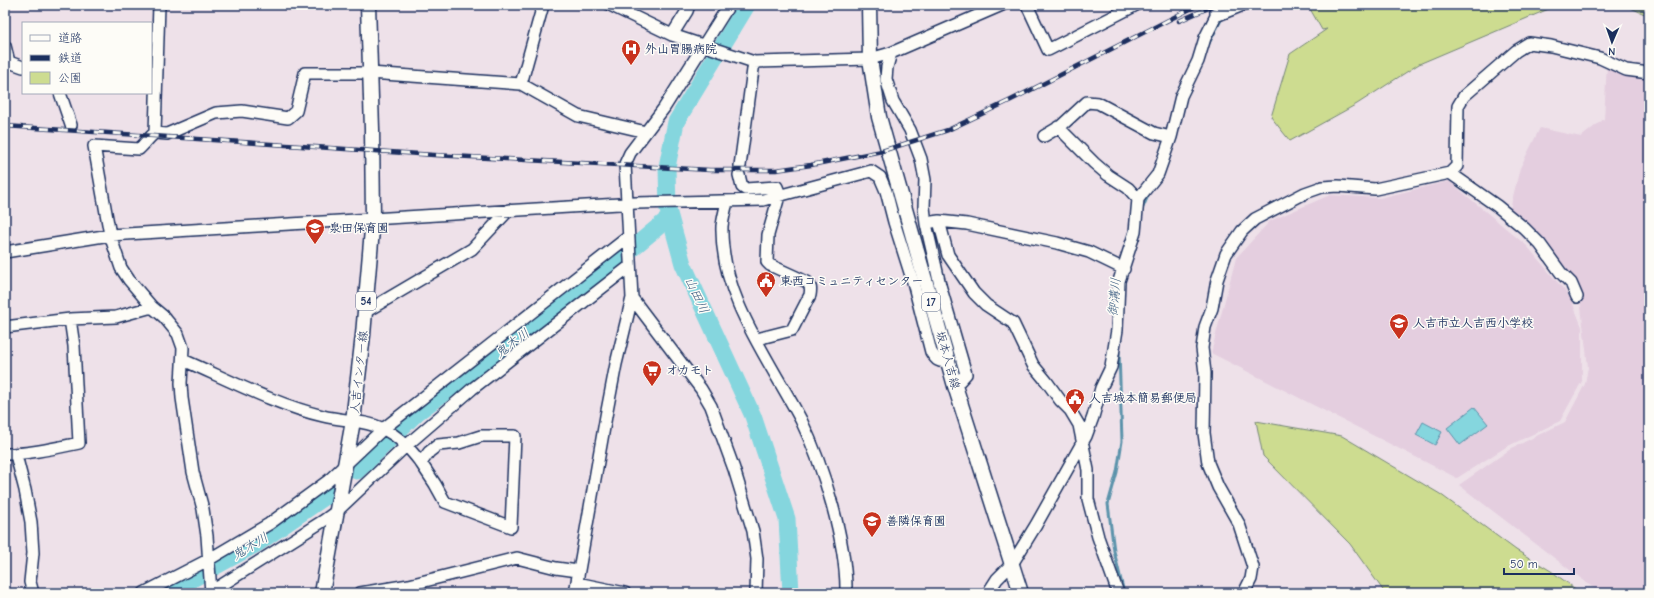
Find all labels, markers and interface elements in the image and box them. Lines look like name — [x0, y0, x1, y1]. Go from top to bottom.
legend — [22, 22, 152, 94]
north arrow — [1592, 22, 1632, 62]
text: 道路 — [58, 31, 82, 45]
hospital icon: 外山胃腸病院 — [620, 38, 642, 66]
place label: 外山胃腸病院 — [645, 42, 717, 56]
text: N — [1608, 45, 1615, 58]
text: 鉄道 — [58, 51, 82, 65]
text: 公園 — [58, 71, 82, 85]
school or university icon: 泉田保育園 — [304, 217, 326, 245]
place label: 泉田保育園 — [329, 221, 389, 235]
public building icon: 東西コミュニティセンター — [755, 270, 777, 298]
water label: 山田川 — [682, 274, 712, 316]
place label: 東西コミュニティセンター — [780, 274, 923, 288]
water label: 御溝川 — [1105, 277, 1123, 317]
road number: 54 — [356, 292, 376, 310]
road number: 17 — [922, 293, 940, 311]
school or university icon: 人吉市立人吉西小学校 — [1388, 312, 1410, 340]
place label: 人吉市立人吉西小学校 — [1413, 316, 1533, 330]
water label: 鬼木川 — [492, 325, 532, 361]
street label: 坂本人吉線 — [933, 329, 963, 391]
street label: 人吉インター線 — [348, 330, 370, 414]
supermarket icon: オカモト — [641, 359, 663, 387]
place label: オカモト — [666, 363, 714, 377]
public building icon: 人吉城本簡易郵便局 — [1064, 387, 1086, 415]
place label: 人吉城本簡易郵便局 — [1089, 391, 1197, 405]
school or university icon: 善隣保育園 — [861, 510, 883, 538]
place label: 善隣保育園 — [886, 514, 946, 528]
water label: 鬼木川 — [229, 530, 271, 562]
scale bar — [1504, 550, 1574, 576]
text: 50 m — [1510, 557, 1538, 571]

